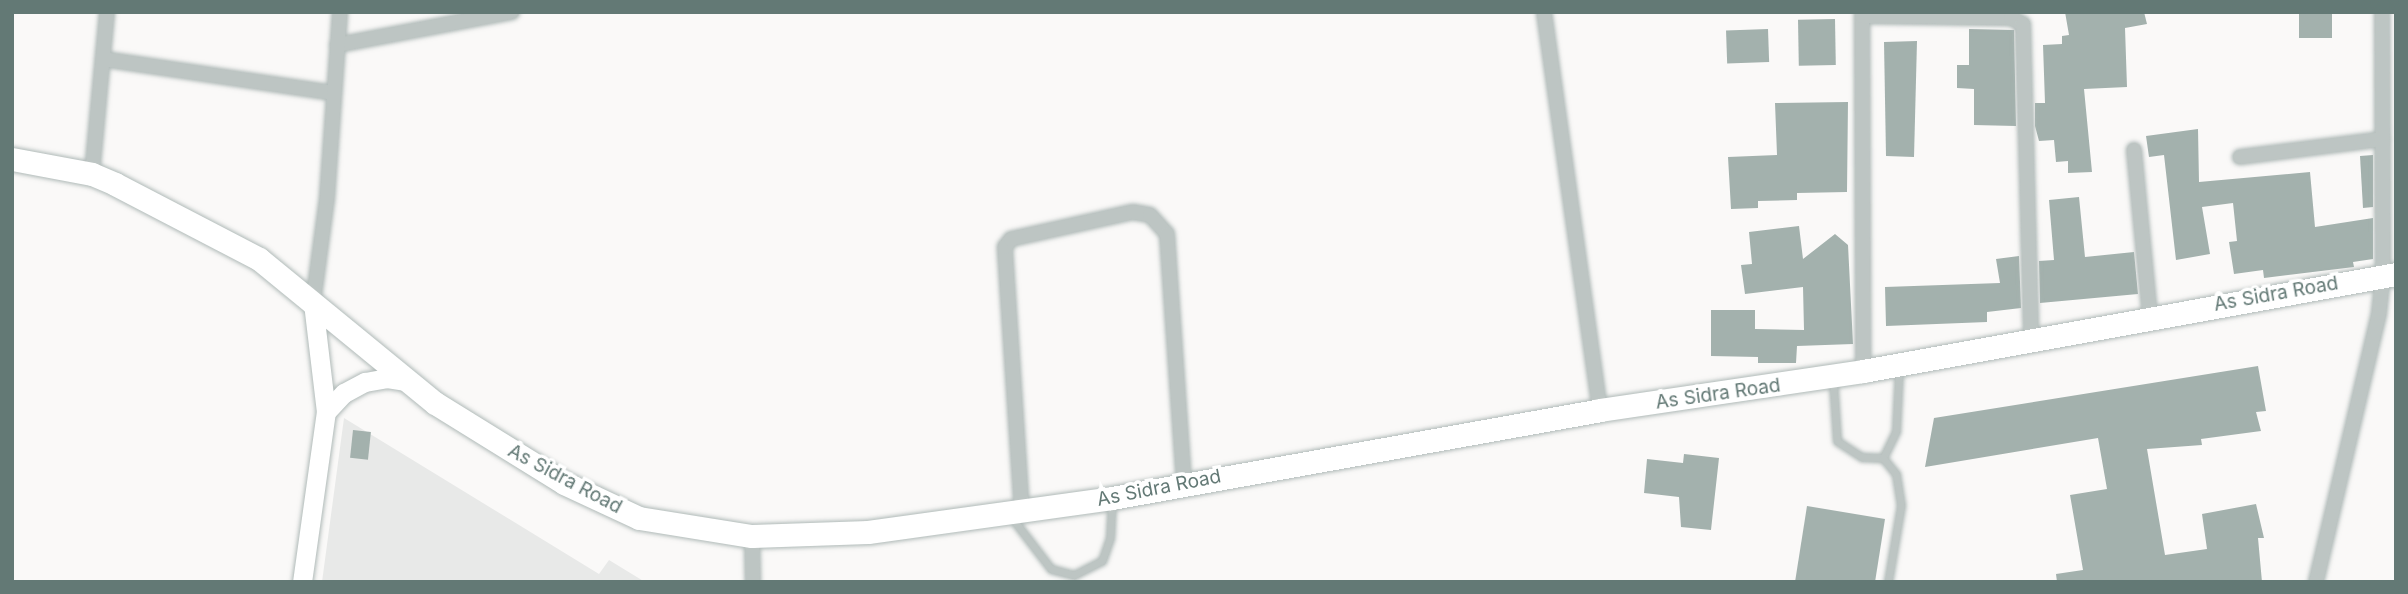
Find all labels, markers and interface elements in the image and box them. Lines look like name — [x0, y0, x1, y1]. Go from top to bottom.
street label: As Sidra Road — [2212, 272, 2340, 316]
street label: As Sidra Road — [1654, 374, 1782, 414]
street label: As Sidra Road — [504, 439, 626, 519]
street label: As Sidra Road — [1095, 465, 1223, 511]

